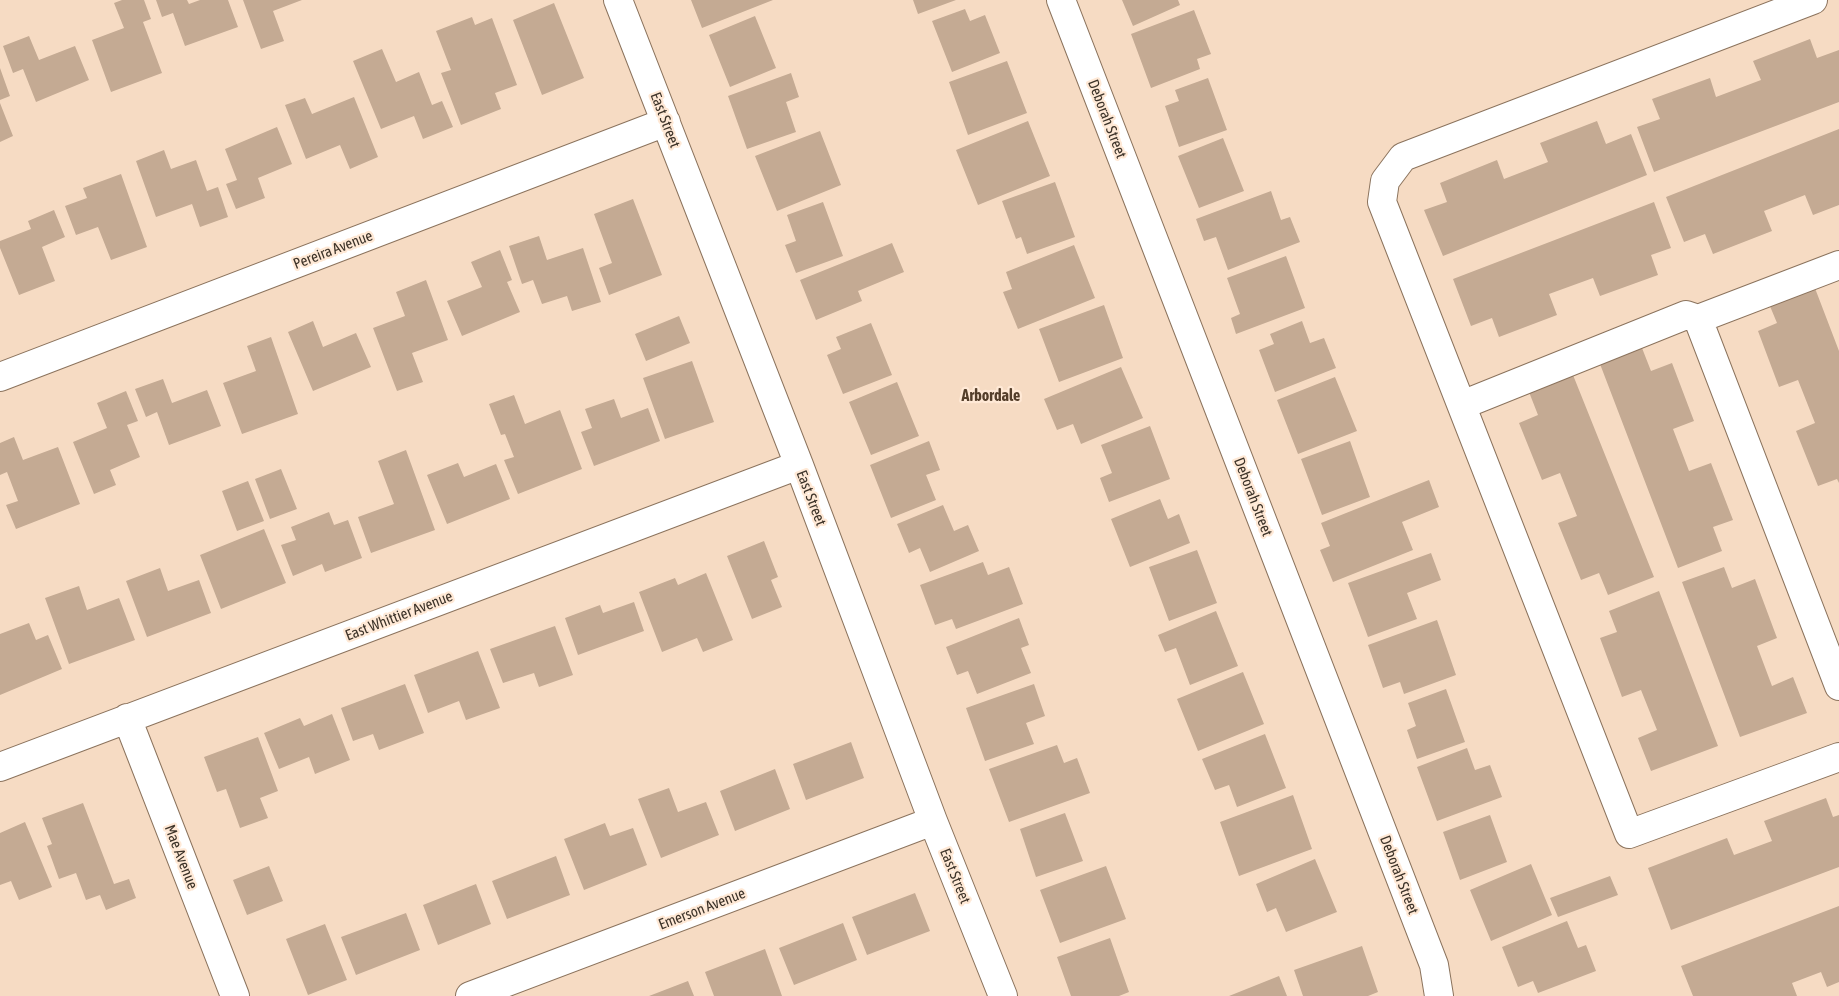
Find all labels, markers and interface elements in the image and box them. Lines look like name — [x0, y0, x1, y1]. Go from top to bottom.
street label: Deborah Street — [1084, 77, 1130, 161]
street label: East Street — [646, 90, 684, 150]
street label: Pereira Avenue — [291, 227, 375, 273]
district label: Arbordale — [962, 386, 1020, 406]
street label: Deborah Street — [1230, 455, 1276, 539]
street label: East Street — [792, 468, 830, 528]
street label: East Whittier Avenue — [343, 587, 455, 645]
street label: Mae Avenue — [161, 822, 201, 892]
street label: Deborah Street — [1376, 833, 1422, 917]
street label: East Street — [936, 846, 974, 906]
street label: Emerson Avenue — [656, 884, 748, 934]

